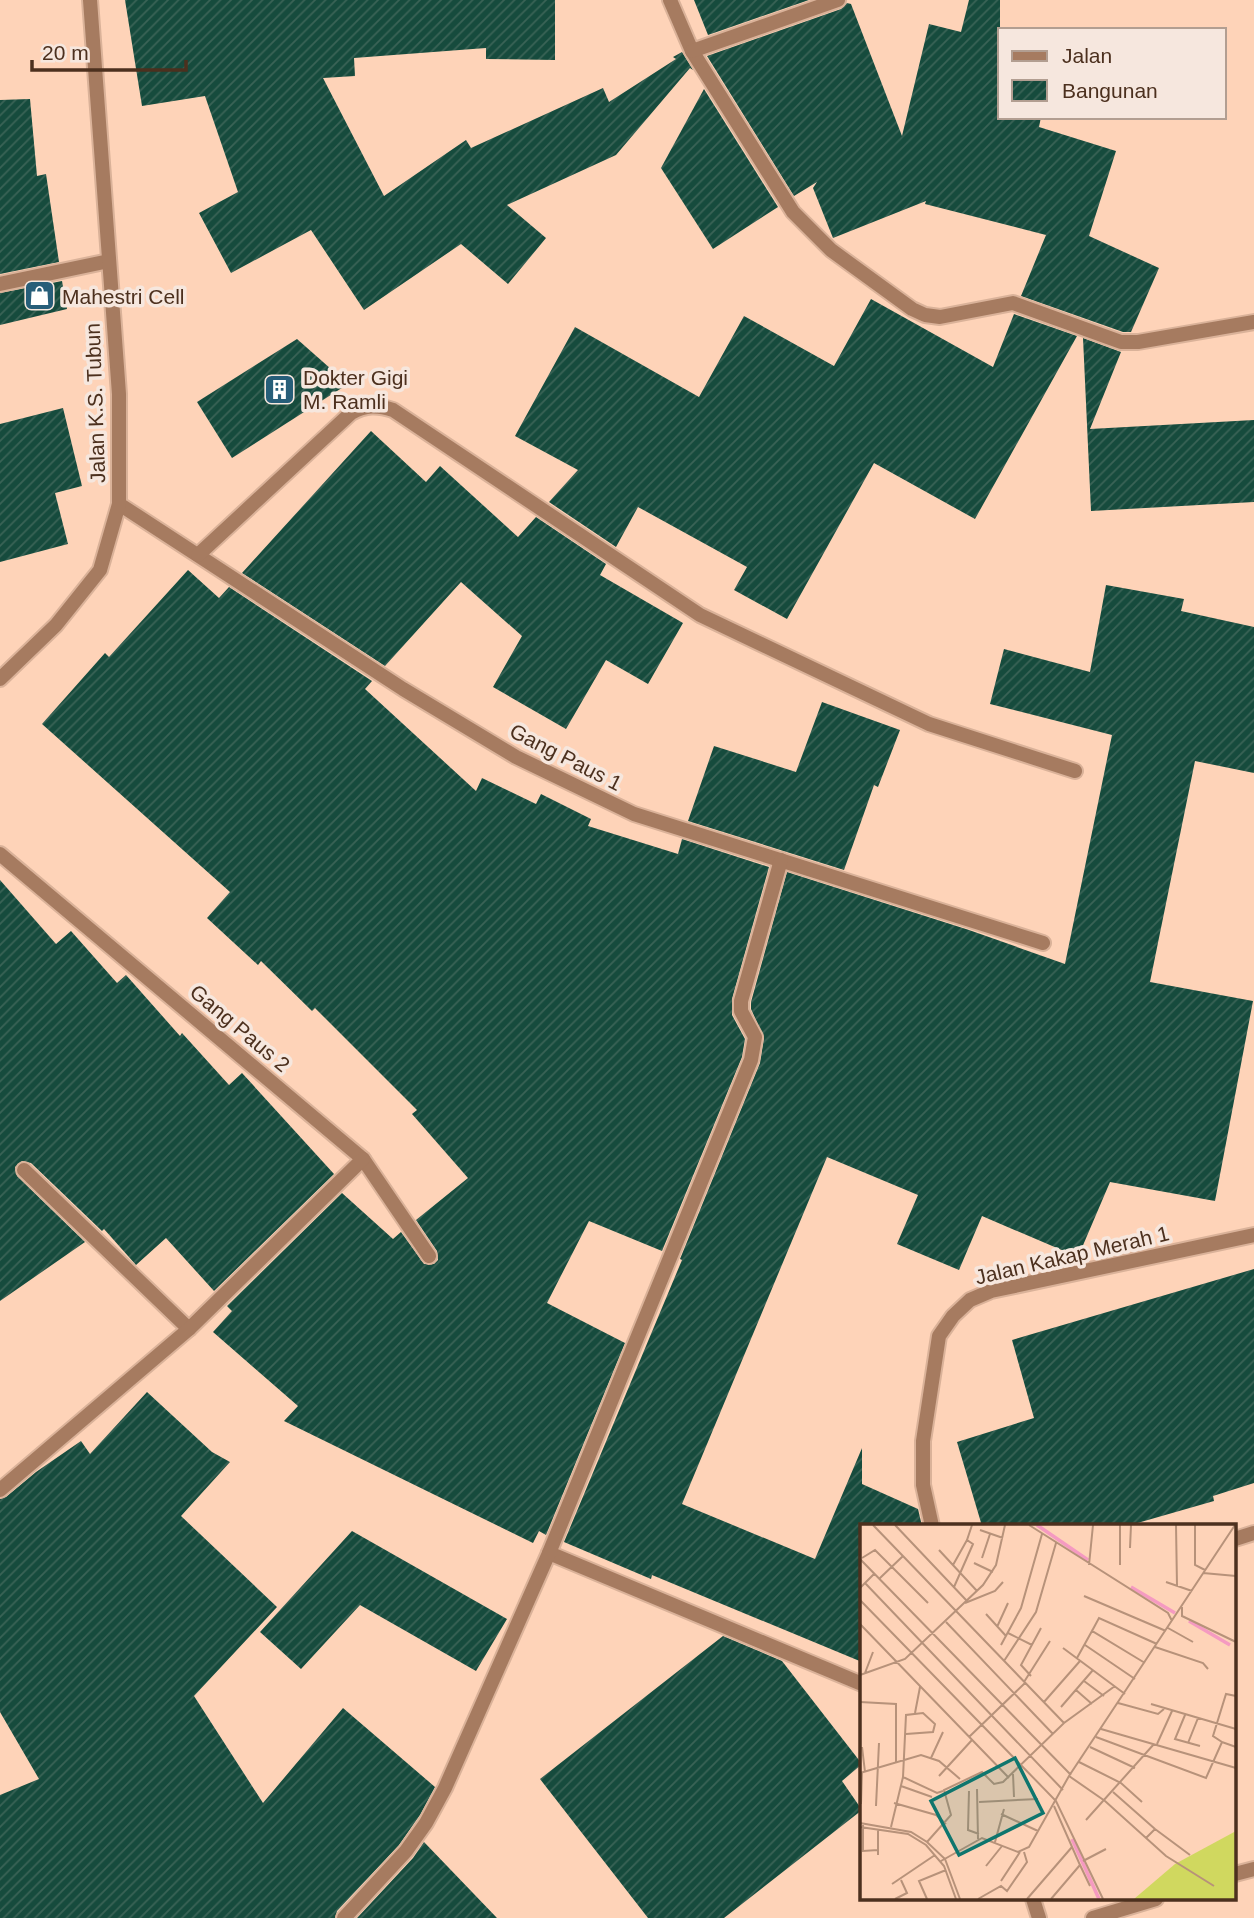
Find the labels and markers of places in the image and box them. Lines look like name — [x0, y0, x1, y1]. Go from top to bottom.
shop icon: Mahestri Cell — [22, 279, 56, 313]
place label: Mahestri Cell — [62, 285, 185, 308]
place label: Dokter Gigi M. Ramli — [303, 366, 408, 413]
building icon: Dokter Gigi M. Ramli — [263, 372, 297, 406]

